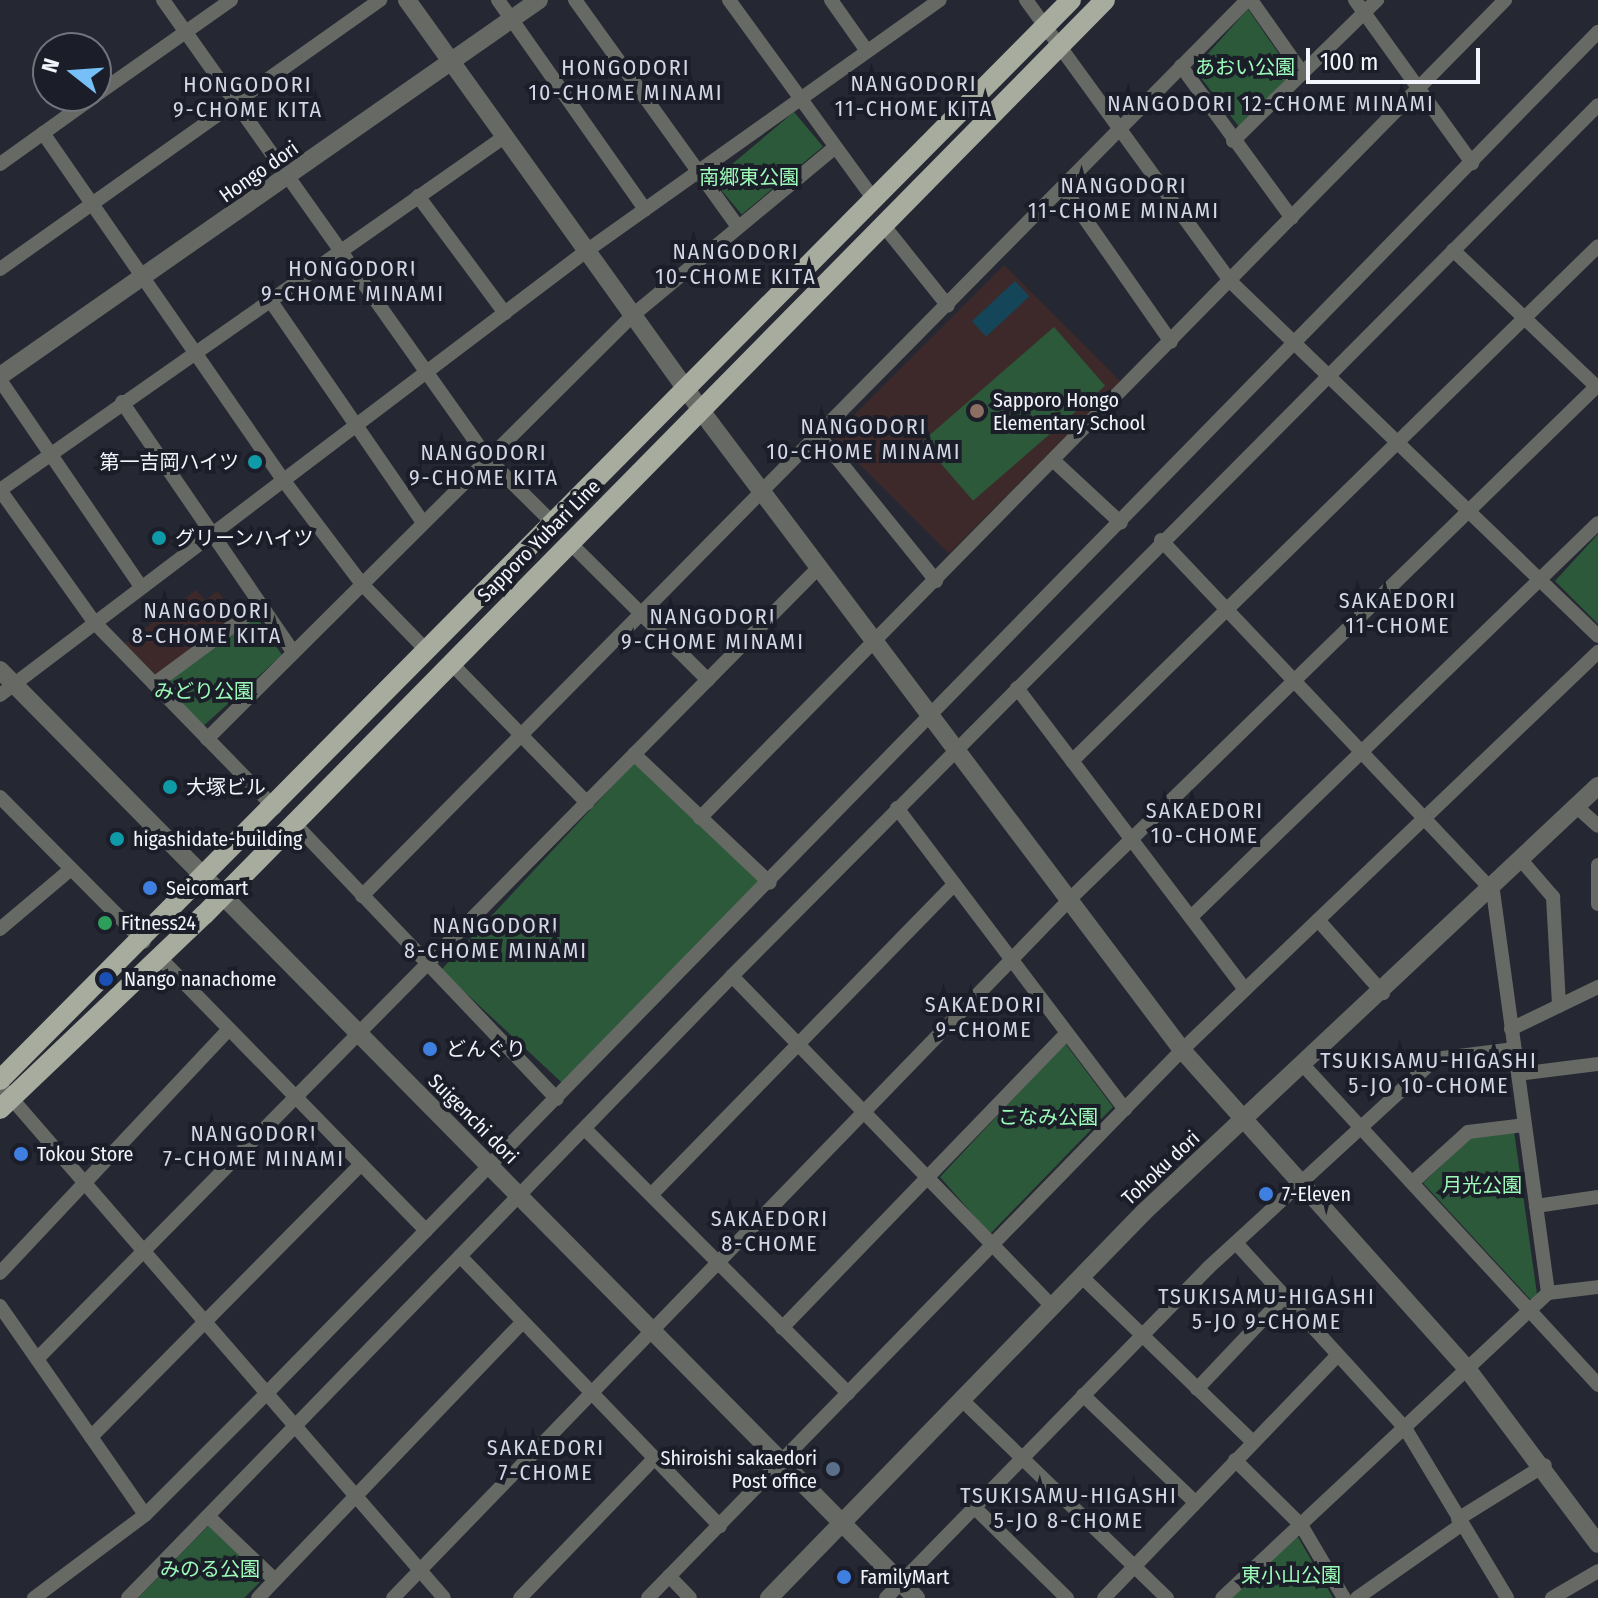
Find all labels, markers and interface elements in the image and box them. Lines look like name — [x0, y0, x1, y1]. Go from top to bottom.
north arrow — [32, 32, 112, 112]
scale bar — [1310, 32, 1484, 82]
text: 100 m — [1320, 48, 1378, 76]
district label: HONGODORI 10-CHOME MINAMI — [528, 54, 724, 106]
text: N — [36, 55, 65, 76]
park label: あおい公園 — [1195, 55, 1295, 79]
district label: NANGODORI 11-CHOME KITA — [835, 70, 993, 122]
district label: HONGODORI 9-CHOME KITA — [173, 71, 323, 122]
district label: NANGODORI 12-CHOME MINAMI — [1107, 91, 1435, 117]
street label: Hongo dori — [215, 136, 303, 208]
park label: 南郷東公園 — [699, 165, 799, 189]
district label: NANGODORI 11-CHOME MINAMI — [1028, 172, 1220, 224]
district label: NANGODORI 10-CHOME KITA — [655, 238, 817, 290]
district label: HONGODORI 9-CHOME MINAMI — [261, 255, 445, 306]
place label: Sapporo Hongo Elementary School — [993, 388, 1145, 435]
marker: Sapporo Hongo Elementary School — [968, 402, 986, 420]
district label: NANGODORI 10-CHOME MINAMI — [766, 413, 962, 464]
district label: NANGODORI 9-CHOME KITA — [409, 439, 559, 490]
place label: 第一吉岡ハイツ — [99, 450, 239, 474]
marker: 第一吉岡ハイツ — [246, 453, 264, 471]
street label: Sapporo Yubari Line — [473, 475, 605, 607]
place label: グリーンハイツ — [175, 526, 315, 550]
marker: グリーンハイツ — [150, 529, 168, 547]
district label: SAKAEDORI 11-CHOME — [1339, 587, 1457, 638]
district label: NANGODORI 8-CHOME KITA — [132, 597, 282, 648]
district label: NANGODORI 9-CHOME MINAMI — [621, 603, 805, 654]
park label: みどり公園 — [154, 679, 254, 703]
place label: 大塚ビル — [186, 775, 266, 799]
marker: 大塚ビル — [161, 778, 179, 796]
district label: SAKAEDORI 10-CHOME — [1146, 797, 1264, 848]
place label: higashidate-building — [133, 827, 302, 851]
marker: higashidate-building — [108, 830, 126, 848]
place label: Seicomart — [166, 876, 248, 900]
marker: Seicomart — [141, 879, 159, 897]
place label: Fitness24 — [121, 911, 196, 935]
district label: NANGODORI 8-CHOME MINAMI — [404, 912, 588, 964]
marker: Fitness24 — [96, 914, 114, 932]
place label: Nango nanachome — [124, 967, 276, 991]
marker: Nango nanachome — [95, 968, 117, 990]
district label: SAKAEDORI 9-CHOME — [925, 991, 1043, 1042]
place label: どんぐり — [446, 1037, 526, 1061]
marker: どんぐり — [421, 1040, 439, 1058]
district label: TSUKISAMU-HIGASHI 5-JO 10-CHOME — [1320, 1047, 1538, 1098]
street label: Suigenchi dori — [423, 1069, 523, 1169]
park label: こなみ公園 — [998, 1105, 1098, 1129]
district label: NANGODORI 7-CHOME MINAMI — [163, 1120, 345, 1172]
street label: Tohoku dori — [1117, 1126, 1205, 1210]
place label: Tokou Store — [37, 1142, 133, 1166]
marker: Tokou Store — [12, 1145, 30, 1163]
park label: 月光公園 — [1442, 1173, 1522, 1197]
place label: 7-Eleven — [1282, 1182, 1351, 1206]
marker: 7-Eleven — [1257, 1185, 1275, 1203]
district label: SAKAEDORI 8-CHOME — [711, 1205, 829, 1256]
district label: TSUKISAMU-HIGASHI 5-JO 9-CHOME — [1158, 1283, 1376, 1334]
district label: SAKAEDORI 7-CHOME — [487, 1434, 605, 1486]
place label: Shiroishi sakaedori Post office — [661, 1446, 817, 1493]
marker: Shiroishi sakaedori Post office — [824, 1460, 842, 1478]
district label: TSUKISAMU-HIGASHI 5-JO 8-CHOME — [960, 1482, 1178, 1534]
park label: みのる公園 — [160, 1557, 260, 1581]
park label: 東小山公園 — [1241, 1563, 1341, 1587]
place label: FamilyMart — [860, 1565, 949, 1589]
marker: FamilyMart — [835, 1568, 853, 1586]

